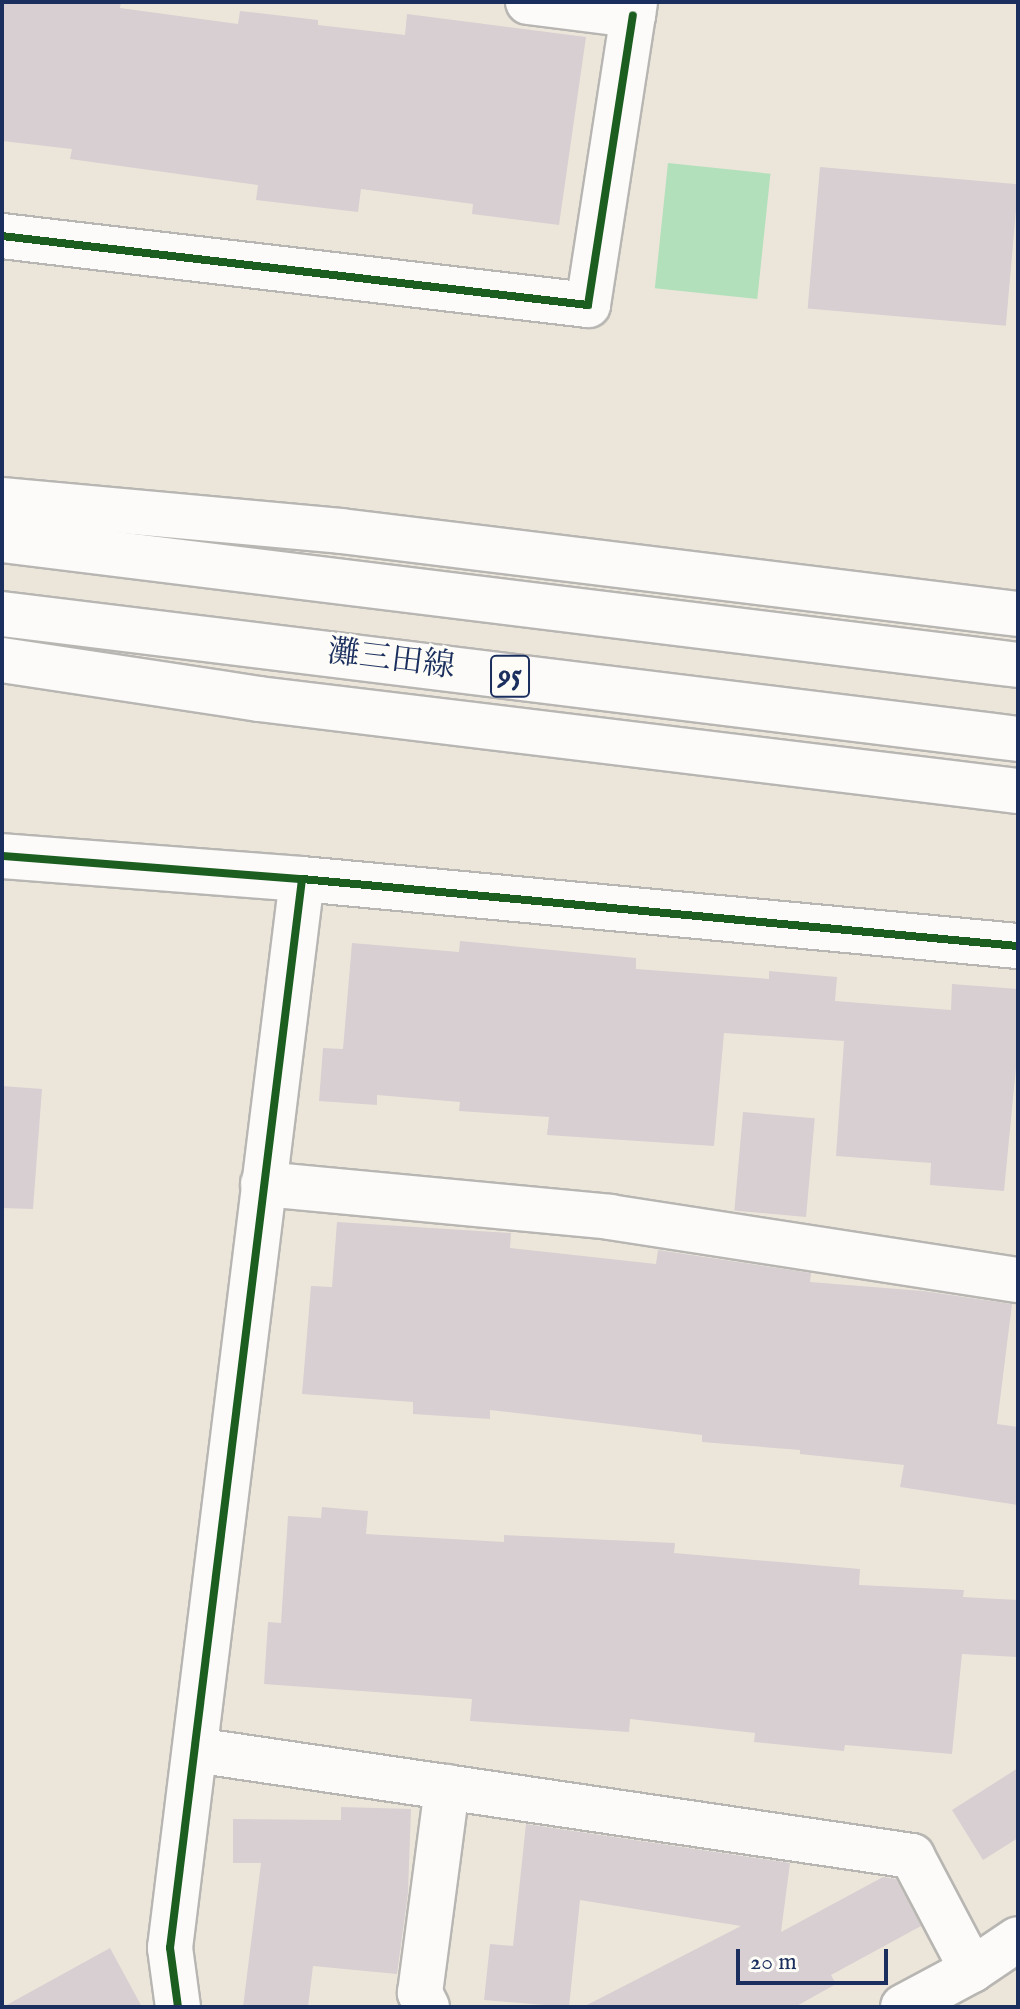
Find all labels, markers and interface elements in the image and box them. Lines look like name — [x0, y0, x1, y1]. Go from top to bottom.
street label: 灘三田線 — [325, 634, 457, 688]
road number: 95 — [490, 650, 530, 702]
scale bar — [740, 1933, 892, 1983]
text: 20 m — [750, 1947, 797, 1978]

